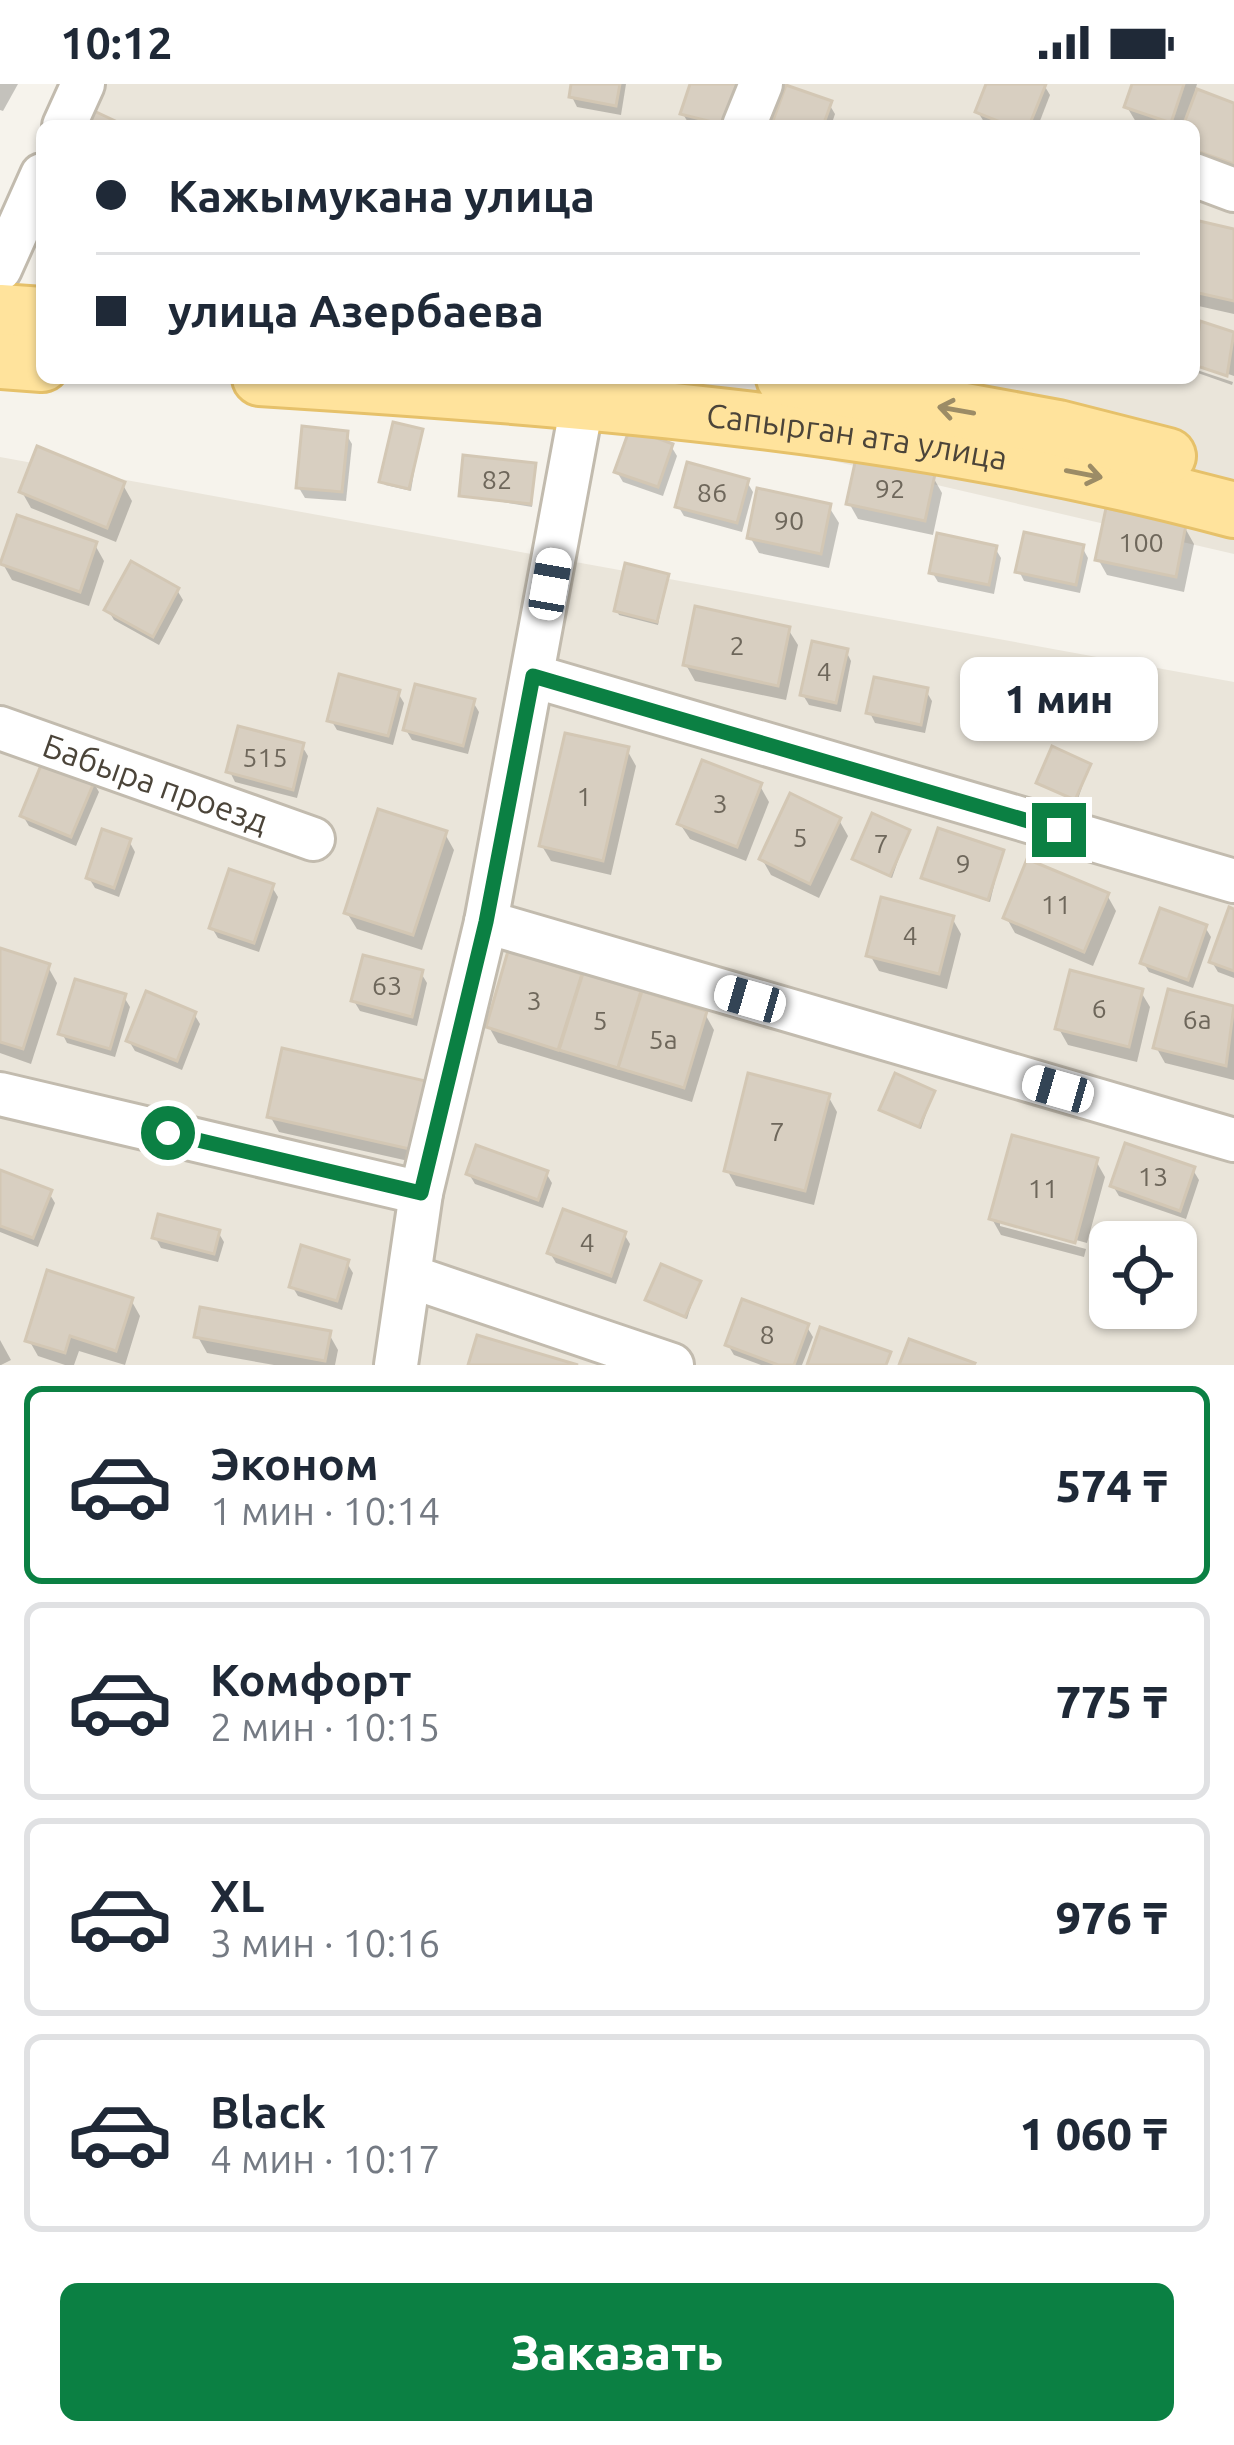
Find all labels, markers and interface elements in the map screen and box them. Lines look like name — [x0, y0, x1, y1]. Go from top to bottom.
text: 10:12 — [60, 17, 173, 68]
text: Кажымукана улица — [168, 170, 595, 221]
text: улица Азербаева — [168, 285, 544, 336]
street label: Сапырган ата улица — [705, 396, 1010, 476]
one-way arrow — [938, 398, 977, 420]
house number: 82 — [482, 464, 512, 494]
one-way arrow — [1064, 464, 1103, 486]
house number: 92 — [875, 473, 905, 503]
house number: 86 — [697, 477, 727, 507]
house number: 90 — [774, 505, 804, 535]
house number: 100 — [1118, 527, 1164, 557]
car — [526, 545, 574, 623]
house number: 2 — [729, 630, 745, 660]
house number: 4 — [816, 656, 832, 686]
callout: 1 мин — [960, 656, 1158, 740]
text: 1 мин — [1005, 677, 1113, 720]
street label: Бабыра проезд — [38, 726, 273, 840]
house number: 515 — [242, 742, 288, 772]
house number: 1 — [576, 781, 592, 811]
house number: 3 — [712, 788, 728, 818]
route end — [1032, 803, 1086, 857]
house number: 5 — [792, 822, 808, 852]
house number: 7 — [873, 828, 889, 858]
house number: 9 — [955, 848, 971, 878]
house number: 11 — [1041, 889, 1071, 919]
house number: 4 — [902, 920, 918, 950]
house number: 63 — [372, 970, 402, 1000]
car — [710, 972, 790, 1026]
house number: 3 — [526, 985, 542, 1015]
house number: 6 — [1091, 993, 1107, 1023]
house number: 6а — [1182, 1004, 1212, 1034]
house number: 5 — [592, 1005, 608, 1035]
house number: 5а — [648, 1024, 678, 1054]
car — [1018, 1062, 1098, 1116]
route start — [141, 1106, 195, 1160]
house number: 7 — [769, 1116, 785, 1146]
house number: 13 — [1138, 1161, 1168, 1191]
house number: 11 — [1028, 1173, 1058, 1203]
map controls — [1089, 1221, 1197, 1329]
button: locate — [1089, 1221, 1197, 1329]
house number: 4 — [579, 1227, 595, 1257]
house number: 8 — [759, 1319, 775, 1349]
icon: car — [66, 1431, 174, 1539]
text: Эконом — [210, 1438, 379, 1489]
text: 574 ₸ — [1056, 1460, 1168, 1511]
text: 1 мин · 10:14 — [210, 1489, 440, 1532]
icon: car — [66, 1647, 174, 1755]
text: Комфорт — [210, 1654, 412, 1705]
text: 775 ₸ — [1056, 1676, 1168, 1727]
text: 2 мин · 10:15 — [210, 1705, 440, 1748]
icon: car — [66, 1863, 174, 1971]
text: XL — [210, 1870, 264, 1921]
text: 976 ₸ — [1056, 1892, 1168, 1943]
text: 3 мин · 10:16 — [210, 1921, 440, 1964]
icon: car — [66, 2079, 174, 2187]
text: Black — [210, 2086, 326, 2137]
text: 1 060 ₸ — [1019, 2108, 1168, 2159]
text: 4 мин · 10:17 — [210, 2137, 440, 2180]
button: Заказать — [60, 2283, 1174, 2421]

